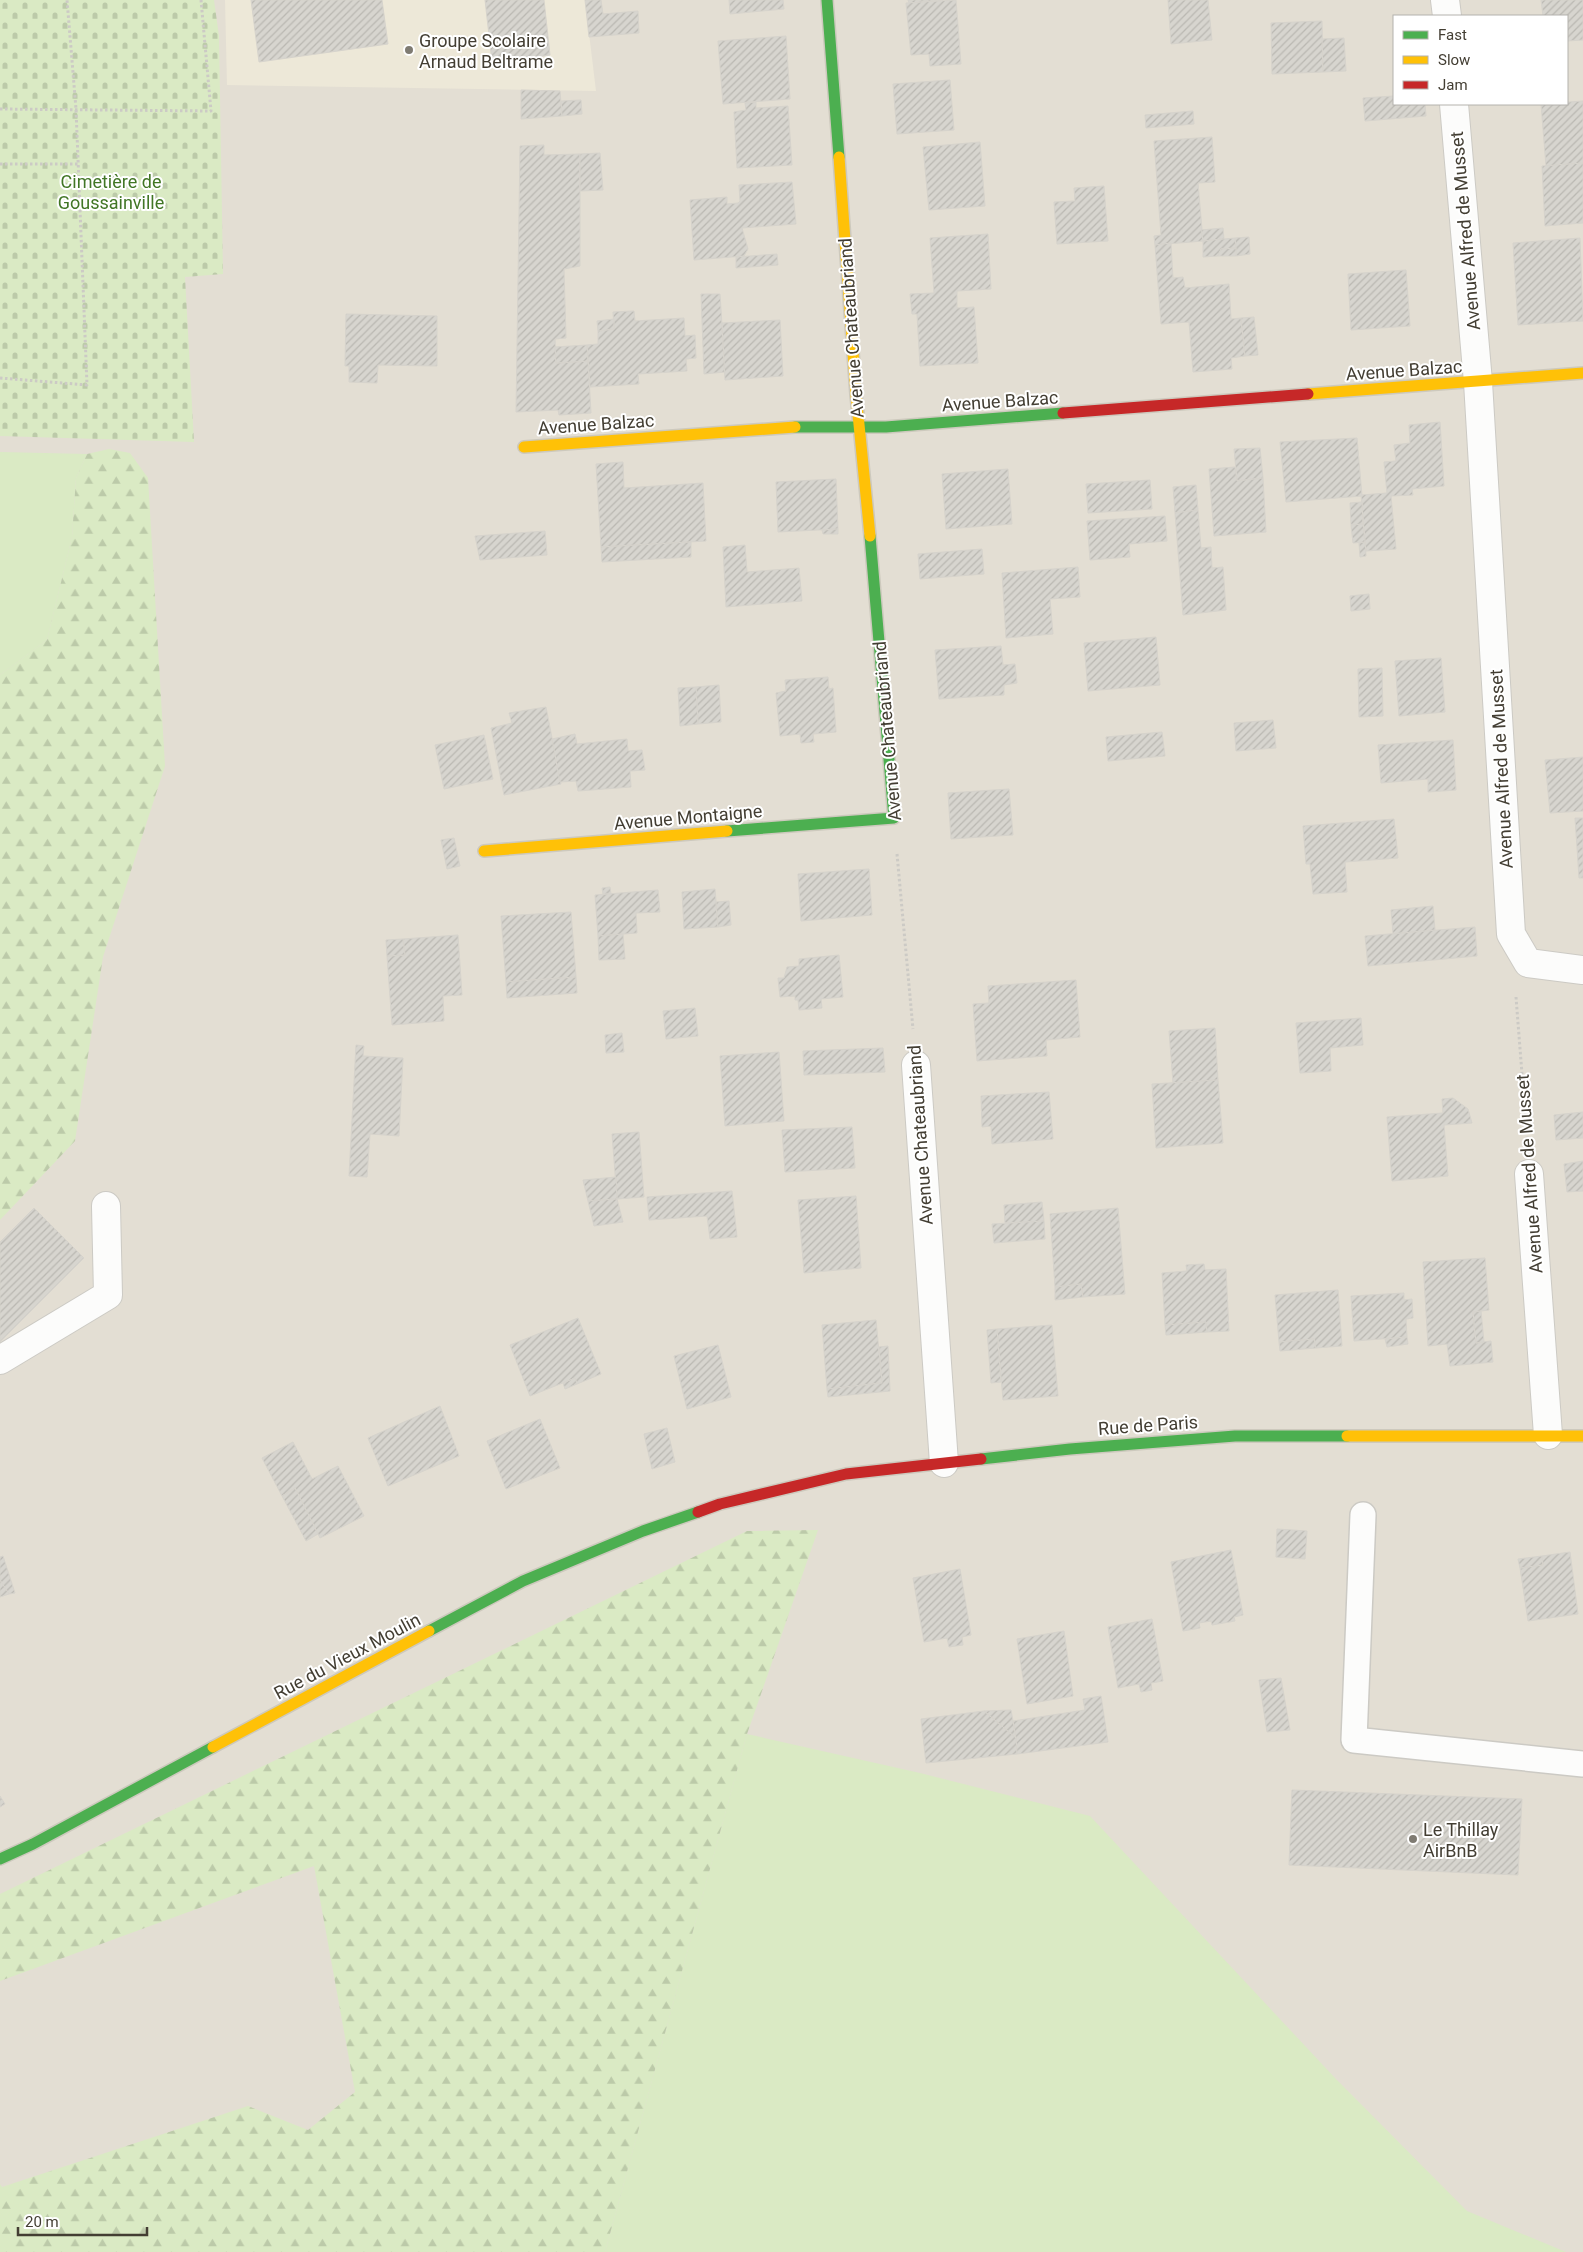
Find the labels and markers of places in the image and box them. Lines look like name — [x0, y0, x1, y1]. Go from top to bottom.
place label: Groupe Scolaire Arnaud Beltrame — [419, 30, 553, 72]
marker: Groupe Scolaire Arnaud Beltrame — [403, 44, 415, 56]
place label: Le Thillay AirBnB — [1423, 1819, 1499, 1861]
marker: Le Thillay AirBnB — [1407, 1833, 1419, 1845]

